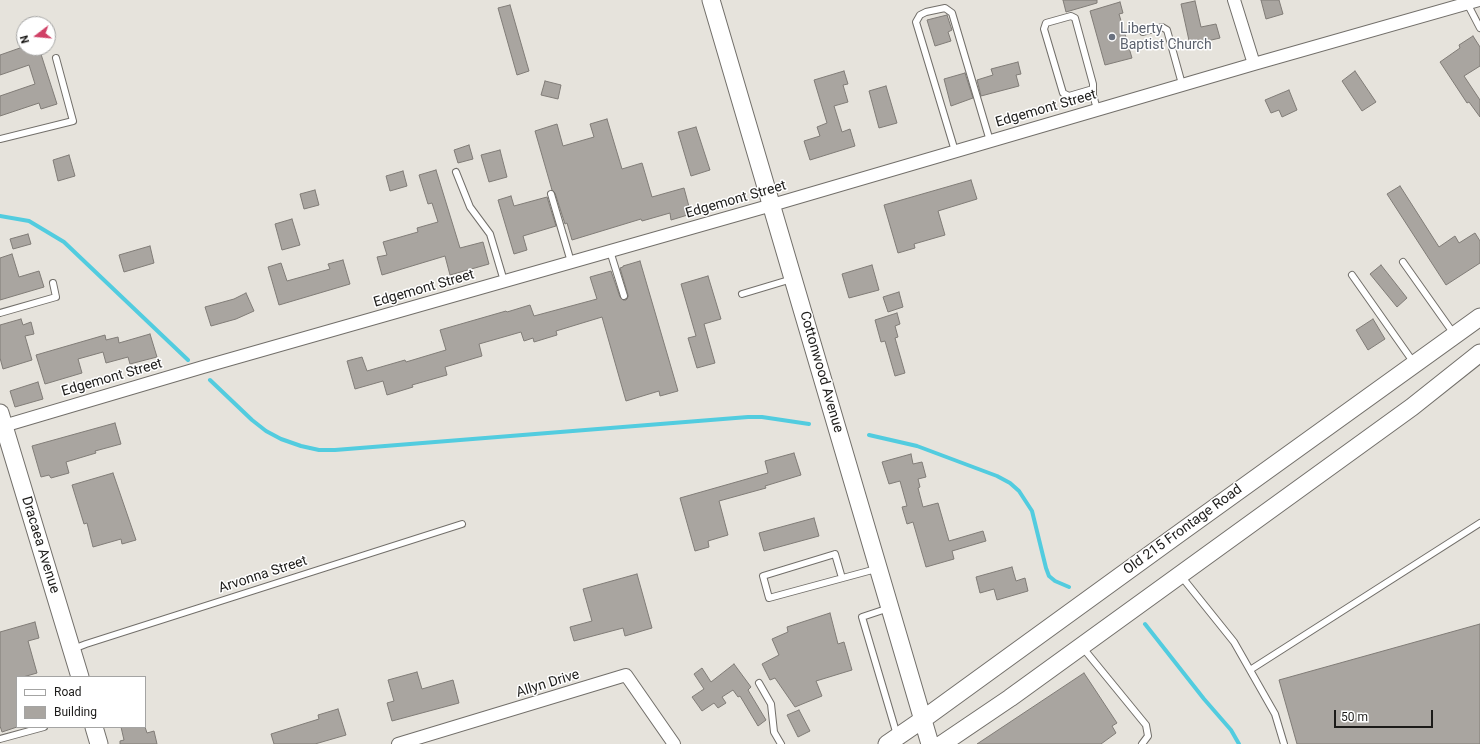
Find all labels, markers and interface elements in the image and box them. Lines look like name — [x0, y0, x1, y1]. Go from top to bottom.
north arrow — [16, 16, 56, 56]
place label: Liberty Baptist Church — [1120, 21, 1212, 54]
marker: Liberty Baptist Church — [1107, 32, 1117, 42]
text: N — [18, 34, 32, 45]
street label: Edgemont Street — [994, 87, 1098, 131]
street label: Edgemont Street — [684, 178, 788, 222]
street label: Edgemont Street — [372, 267, 476, 311]
street label: Cottonwood Avenue — [796, 309, 846, 435]
street label: Edgemont Street — [60, 356, 164, 400]
street label: Old 215 Frontage Road — [1120, 481, 1246, 579]
street label: Dracaea Avenue — [17, 494, 63, 596]
street label: Arvonna Street — [217, 553, 309, 597]
street label: Allyn Drive — [514, 666, 582, 702]
legend — [16, 676, 146, 728]
text: Road — [54, 685, 82, 699]
scale bar — [1336, 702, 1435, 728]
text: Building — [54, 705, 97, 719]
text: 50 m — [1341, 710, 1368, 724]

